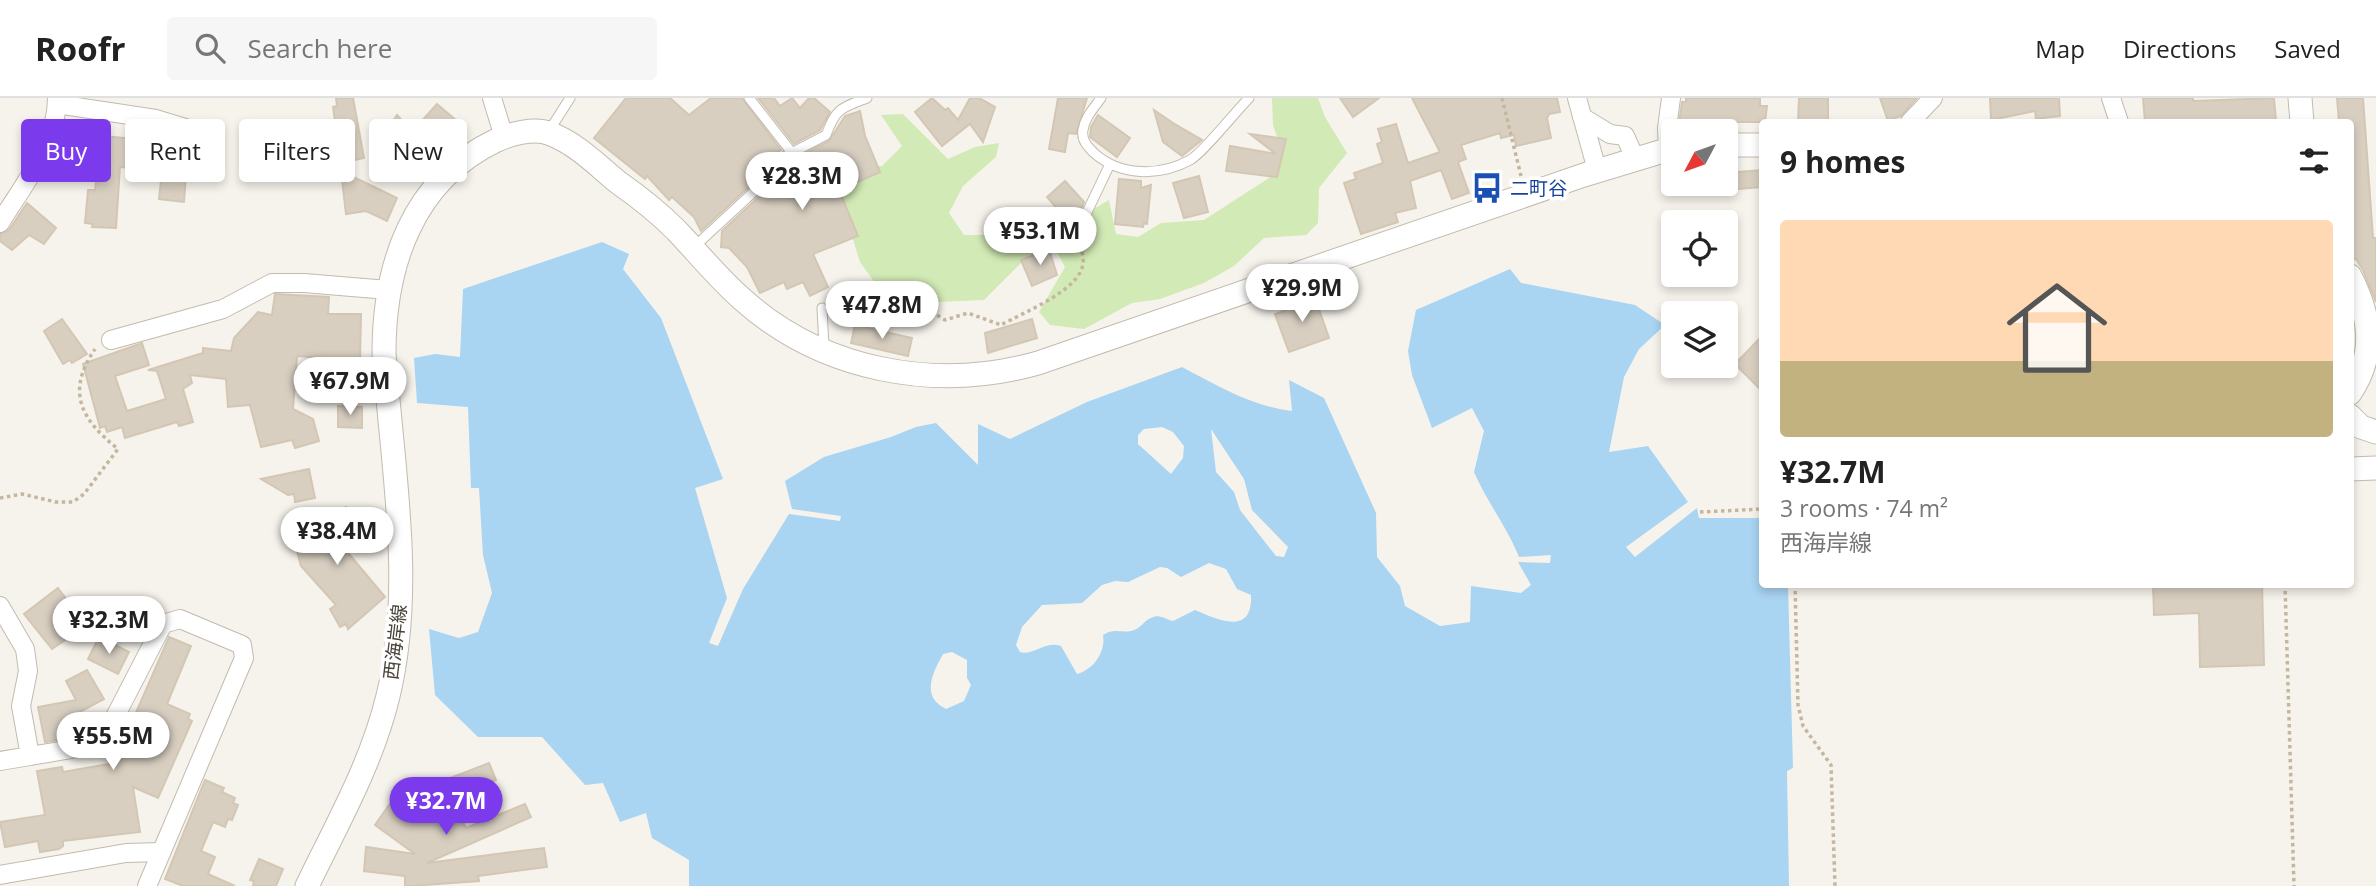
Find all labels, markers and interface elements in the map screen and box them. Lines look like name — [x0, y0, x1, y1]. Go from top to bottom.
search box — [167, 17, 657, 80]
text: Roofr — [35, 26, 125, 71]
icon: search — [191, 29, 229, 67]
text: Search here — [247, 30, 392, 66]
text: Map — [2035, 32, 2085, 65]
text: Directions — [2123, 32, 2236, 65]
text: Saved — [2274, 32, 2341, 65]
chip: Buy — [21, 119, 111, 182]
chip: Rent — [125, 119, 225, 182]
chip: Filters — [239, 119, 355, 182]
chip: New — [369, 119, 467, 182]
north arrow — [1661, 119, 1738, 196]
map controls — [1661, 119, 1738, 378]
text: 9 homes — [1780, 141, 1905, 182]
icon: filters — [2295, 142, 2333, 180]
pin: ¥28.3M — [745, 152, 859, 212]
text: ¥28.3M — [762, 159, 842, 191]
bus stop icon: 二町谷 — [1470, 171, 1504, 205]
place label: 二町谷 — [1510, 175, 1567, 201]
pin: ¥53.1M — [983, 208, 1097, 267]
button: locate — [1661, 210, 1738, 287]
text: ¥53.1M — [1000, 214, 1080, 246]
pin: ¥29.9M — [1245, 264, 1359, 324]
icon: home — [1994, 265, 2120, 391]
text: ¥29.9M — [1262, 271, 1342, 303]
pin: ¥47.8M — [825, 282, 939, 341]
text: ¥47.8M — [842, 288, 922, 320]
button: layers — [1661, 301, 1738, 378]
pin: ¥67.9M — [293, 358, 407, 417]
text: ¥67.9M — [310, 364, 390, 396]
text: ¥32.7M — [1780, 451, 1885, 492]
text: 3 rooms · 74 m² — [1780, 492, 1948, 524]
pin: ¥38.4M — [280, 508, 394, 567]
text: ¥38.4M — [297, 514, 377, 546]
text: 西海岸線 — [1780, 526, 1872, 558]
pin: ¥32.3M — [52, 596, 166, 656]
text: ¥32.3M — [69, 603, 149, 635]
street label: 西海岸線 — [377, 603, 413, 681]
pin: ¥55.5M — [56, 712, 170, 772]
text: ¥55.5M — [73, 719, 153, 751]
pin: ¥32.7M — [389, 778, 503, 837]
text: ¥32.7M — [406, 784, 486, 816]

